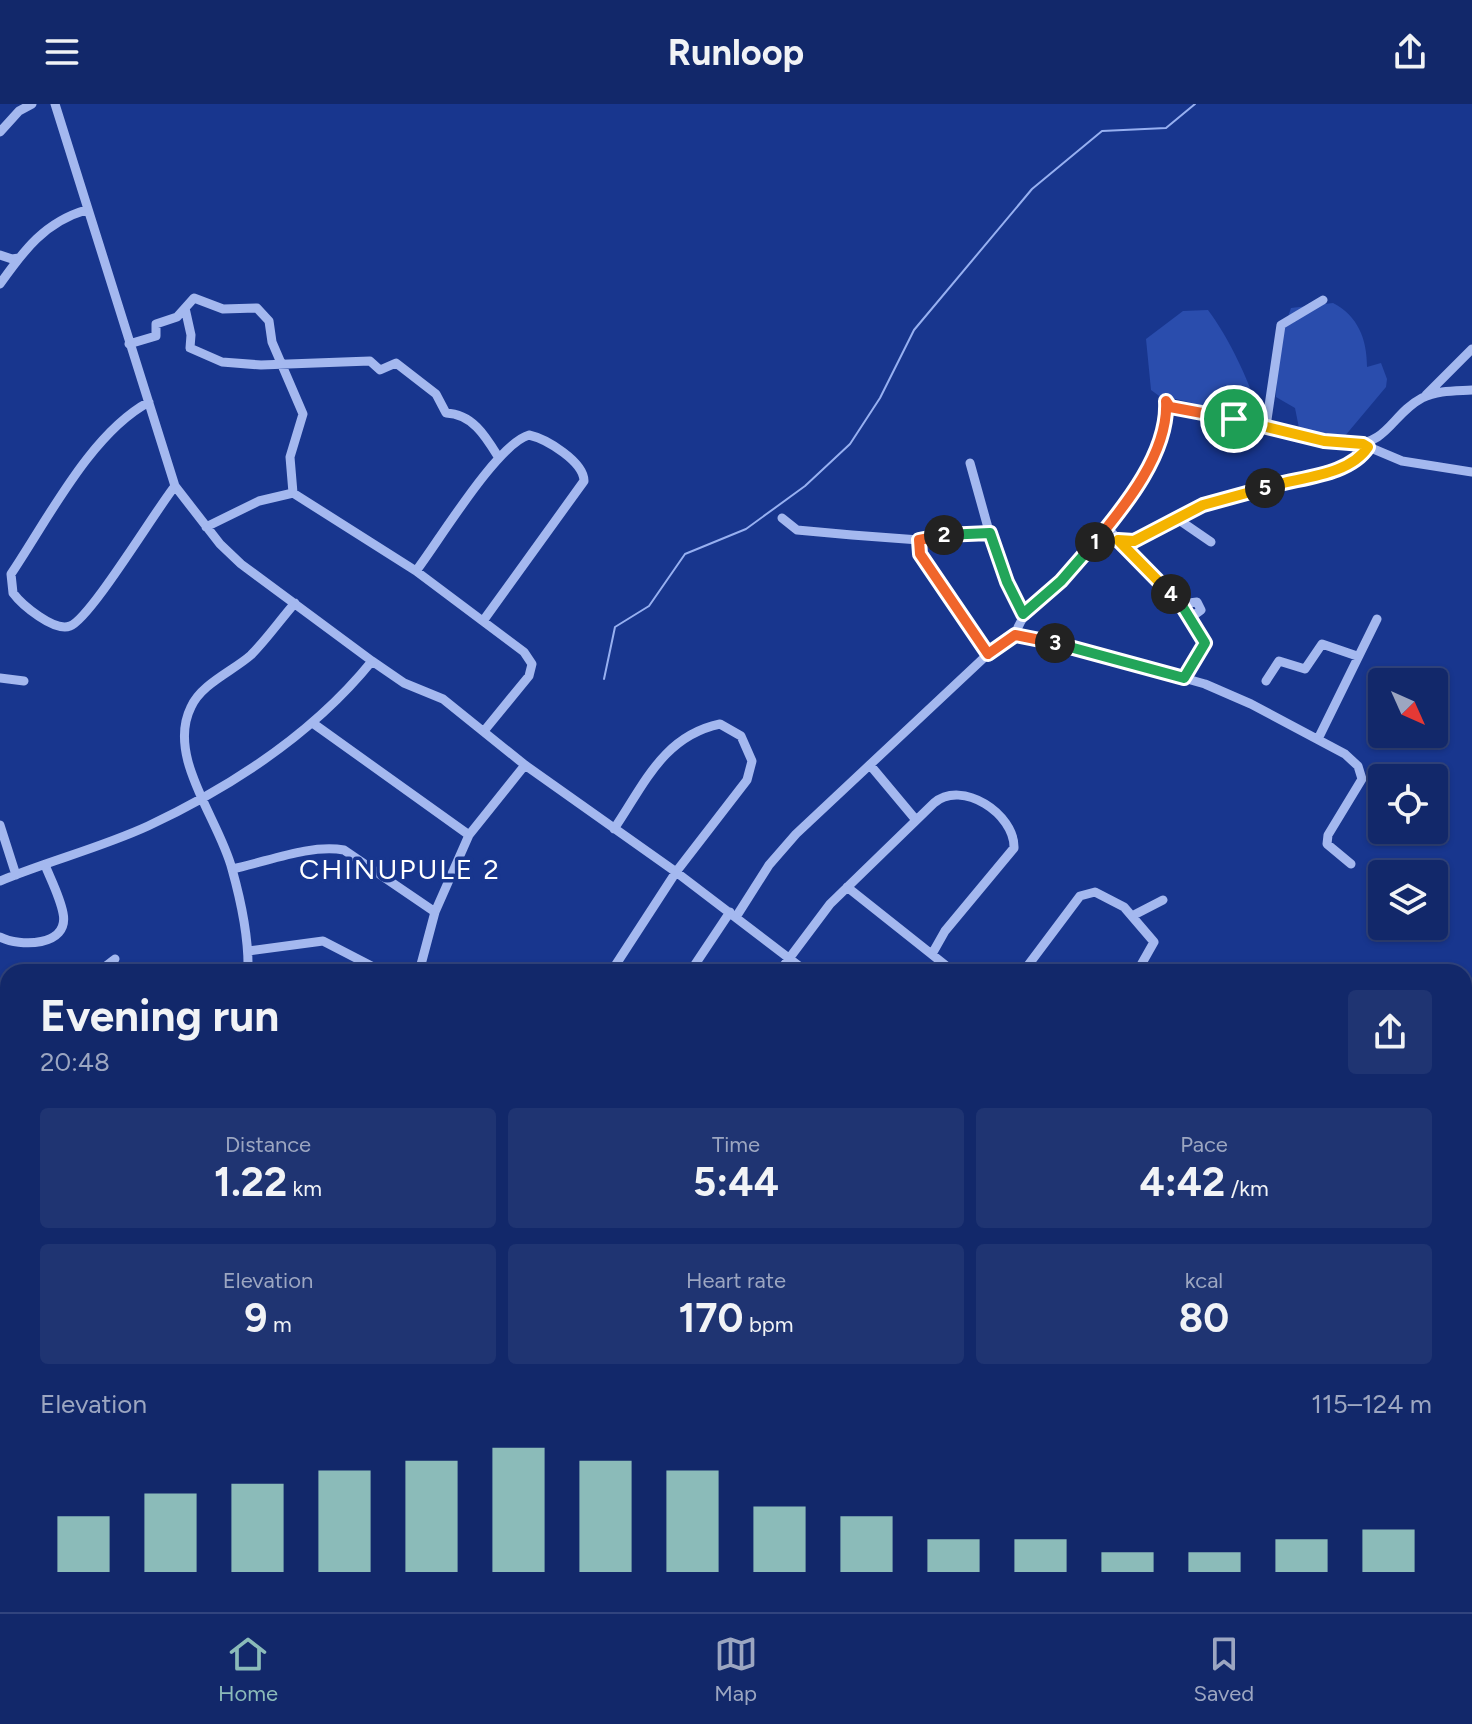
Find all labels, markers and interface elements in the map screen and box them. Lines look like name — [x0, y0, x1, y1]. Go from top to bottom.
icon: menu — [40, 30, 84, 74]
icon: share — [1388, 30, 1432, 74]
text: Runloop — [668, 31, 804, 74]
pin — [1200, 385, 1268, 453]
icon: arrive — [1212, 397, 1256, 441]
pin: 5 — [1245, 468, 1285, 508]
text: 5 — [1259, 474, 1271, 501]
pin: 2 — [924, 515, 964, 555]
text: 2 — [938, 521, 950, 548]
pin: 1 — [1075, 522, 1115, 562]
text: 1 — [1090, 528, 1100, 555]
pin: 4 — [1151, 574, 1191, 614]
text: 4 — [1164, 580, 1178, 607]
pin: 3 — [1035, 623, 1075, 663]
text: 3 — [1049, 629, 1061, 656]
north arrow — [1368, 668, 1448, 748]
map controls — [1368, 668, 1448, 940]
button: locate — [1368, 764, 1448, 844]
district label: CHINUPULE 2 — [299, 852, 501, 886]
button: layers — [1368, 860, 1448, 940]
text: Evening run — [40, 989, 279, 1042]
button: share — [1348, 990, 1432, 1074]
text: 20:48 — [40, 1046, 110, 1078]
text: Distance — [225, 1131, 311, 1158]
text: Time — [712, 1131, 760, 1158]
text: Pace — [1180, 1131, 1228, 1158]
text: 1.22 — [214, 1158, 287, 1206]
text: 5:44 — [693, 1158, 779, 1206]
text: 4:42 — [1139, 1158, 1225, 1206]
text: km — [287, 1175, 322, 1202]
text: /km — [1225, 1175, 1269, 1202]
text: Elevation — [223, 1267, 313, 1294]
text: Heart rate — [686, 1267, 786, 1294]
text: kcal — [1185, 1267, 1223, 1294]
text: 9 — [244, 1294, 268, 1342]
text: 170 — [678, 1294, 743, 1342]
text: 80 — [1179, 1294, 1229, 1342]
text: m — [268, 1311, 292, 1338]
text: bpm — [743, 1311, 794, 1338]
text: Elevation — [40, 1388, 147, 1420]
text: 115–124 m — [1311, 1388, 1432, 1420]
tab: Home — [218, 1632, 278, 1707]
tab: Map — [714, 1632, 758, 1707]
tab: Saved — [1193, 1632, 1254, 1707]

